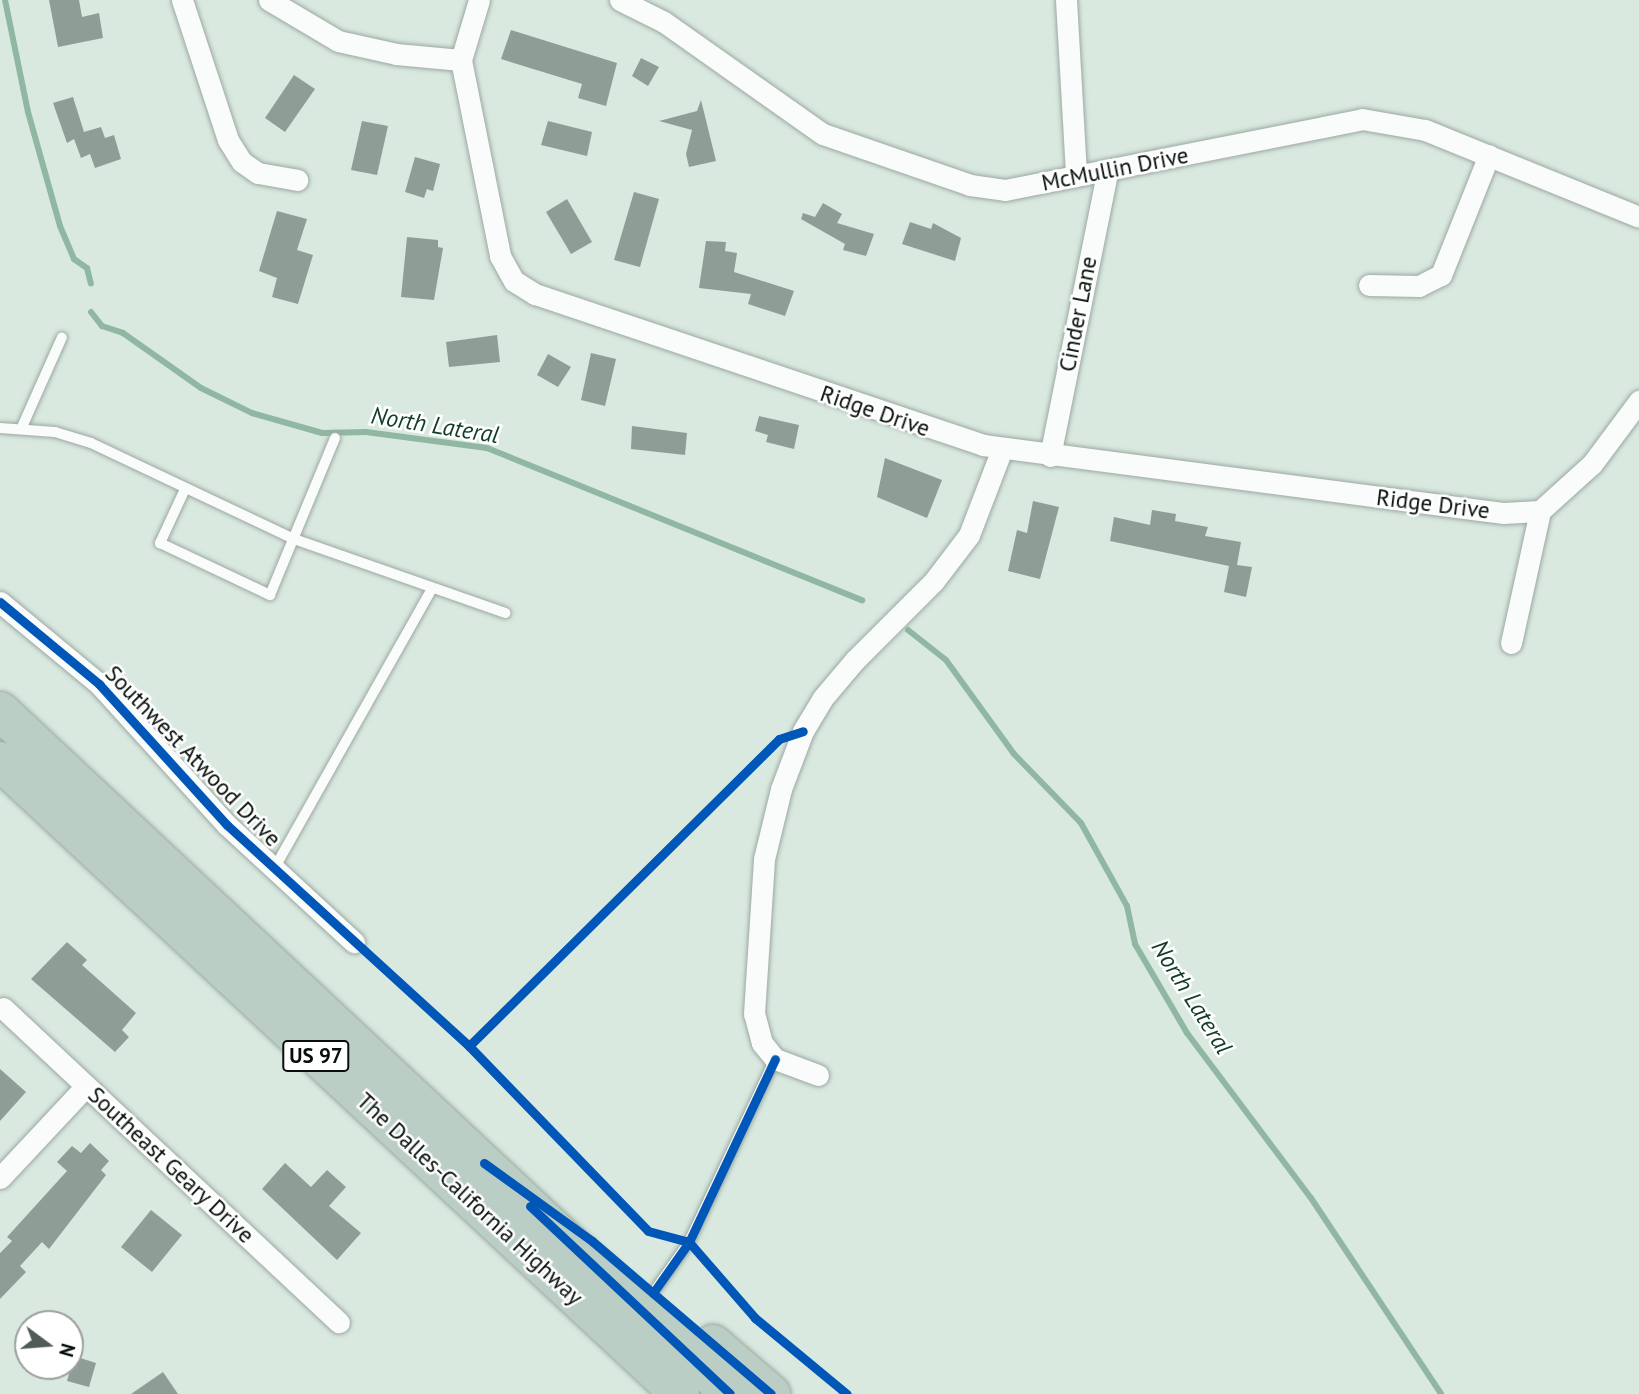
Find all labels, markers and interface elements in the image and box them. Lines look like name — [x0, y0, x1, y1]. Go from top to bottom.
street label: McMullin Drive — [1039, 141, 1191, 197]
street label: Cinder Lane — [1053, 254, 1103, 374]
street label: Ridge Drive — [817, 379, 933, 443]
water label: North Lateral — [369, 401, 501, 449]
street label: Ridge Drive — [1375, 483, 1491, 525]
street label: Southwest Atwood Drive — [99, 660, 287, 852]
water label: North Lateral — [1146, 935, 1238, 1059]
road number: US 97 — [281, 1038, 351, 1074]
street label: Southeast Geary Drive — [82, 1081, 260, 1249]
street label: The Dalles-California Highway — [351, 1087, 589, 1311]
north arrow — [14, 1310, 84, 1380]
text: N — [54, 1341, 81, 1360]

